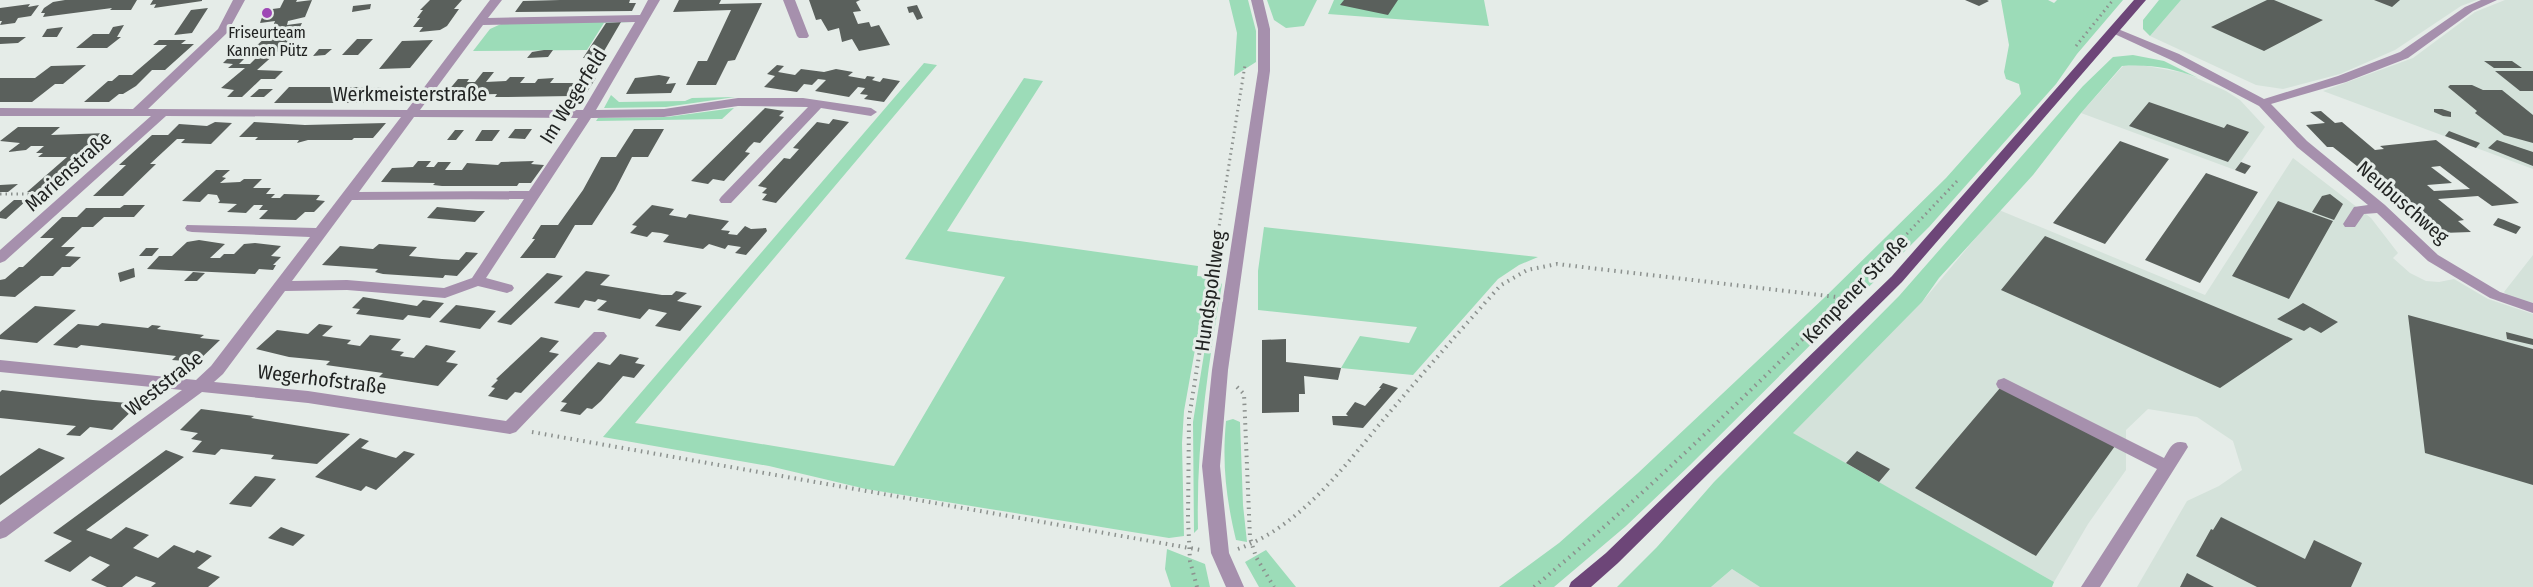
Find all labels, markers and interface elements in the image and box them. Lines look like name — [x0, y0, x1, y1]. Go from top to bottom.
marker: Friseurteam Kannen Pütz — [260, 6, 274, 20]
place label: Friseurteam Kannen Pütz — [226, 23, 308, 60]
street label: Im Wegerfeld — [534, 44, 612, 148]
street label: Werkmeisterstraße — [333, 82, 487, 106]
street label: Marienstraße — [20, 126, 116, 216]
street label: Neubuschweg — [2352, 156, 2454, 249]
street label: Hundspohlweg — [1190, 228, 1230, 353]
street label: Kempener Straße — [1797, 230, 1913, 348]
street label: Weststraße — [121, 345, 207, 421]
street label: Wegerhofstraße — [256, 359, 388, 399]

